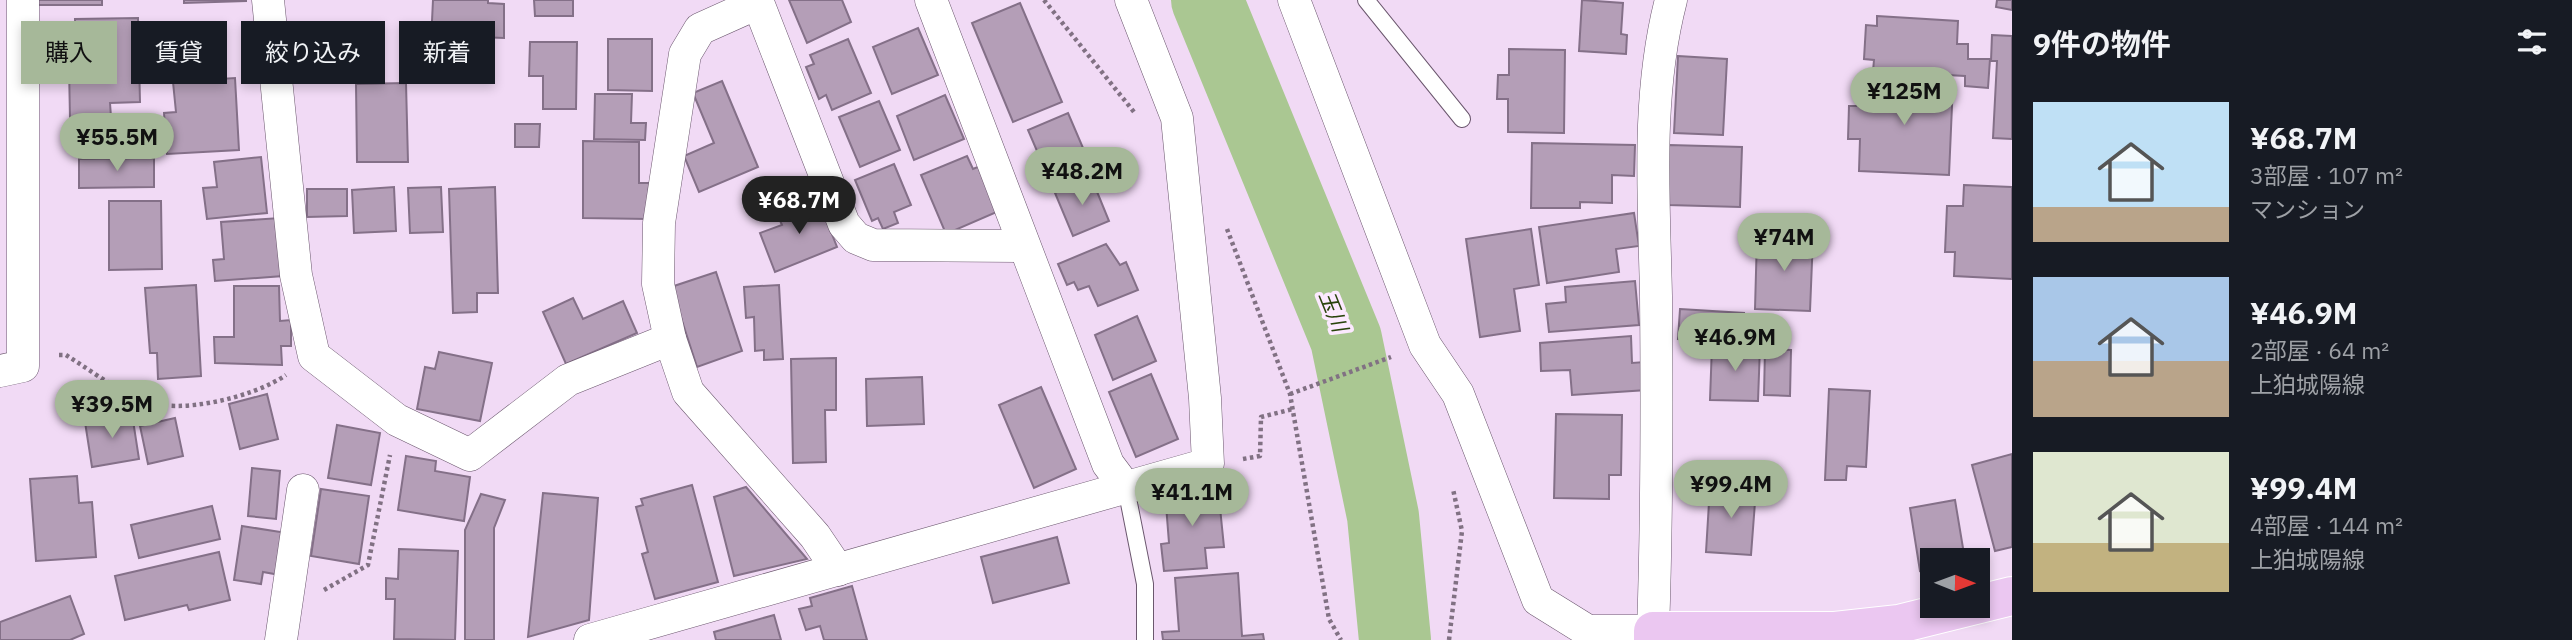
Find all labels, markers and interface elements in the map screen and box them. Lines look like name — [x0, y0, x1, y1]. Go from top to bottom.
chip: 購入 — [21, 21, 117, 84]
chip: 賃貸 — [131, 21, 227, 84]
chip: 絞り込み — [241, 21, 385, 84]
chip: 新着 — [399, 21, 495, 84]
icon: filters — [2513, 23, 2551, 61]
text: 9件の物件 — [2033, 24, 2171, 63]
pin: ¥125M — [1855, 68, 1953, 127]
text: ¥125M — [1866, 75, 1942, 105]
pin: ¥55.5M — [60, 114, 174, 173]
text: ¥68.7M — [2250, 118, 2357, 157]
text: ¥55.5M — [76, 121, 158, 151]
icon: home — [2089, 130, 2173, 214]
pin: ¥48.2M — [1025, 148, 1139, 207]
text: ¥48.2M — [1041, 155, 1123, 185]
text: 3部屋 · 107 m² — [2250, 160, 2403, 190]
pin: ¥68.7M — [742, 176, 856, 236]
text: ¥68.7M — [758, 184, 840, 214]
text: マンション — [2250, 194, 2365, 224]
pin: ¥74M — [1743, 214, 1825, 273]
text: ¥74M — [1753, 221, 1815, 251]
water label: 玉川 — [1313, 286, 1356, 338]
text: ¥46.9M — [2250, 293, 2357, 332]
icon: home — [2089, 305, 2173, 389]
pin: ¥46.9M — [1678, 314, 1792, 373]
text: ¥46.9M — [1694, 321, 1776, 351]
text: 2部屋 · 64 m² — [2250, 335, 2389, 365]
text: 上狛城陽線 — [2250, 369, 2365, 399]
pin: ¥39.5M — [55, 380, 169, 440]
text: ¥39.5M — [71, 388, 153, 418]
pin: ¥99.4M — [1674, 461, 1788, 520]
pin: ¥41.1M — [1135, 468, 1249, 528]
text: ¥99.4M — [1690, 468, 1772, 498]
text: ¥99.4M — [2250, 468, 2357, 507]
text: ¥41.1M — [1151, 476, 1233, 506]
icon: home — [2089, 480, 2173, 564]
text: 4部屋 · 144 m² — [2250, 510, 2403, 540]
text: 上狛城陽線 — [2250, 544, 2365, 574]
north arrow — [1920, 548, 1990, 618]
map controls — [1920, 548, 1990, 618]

